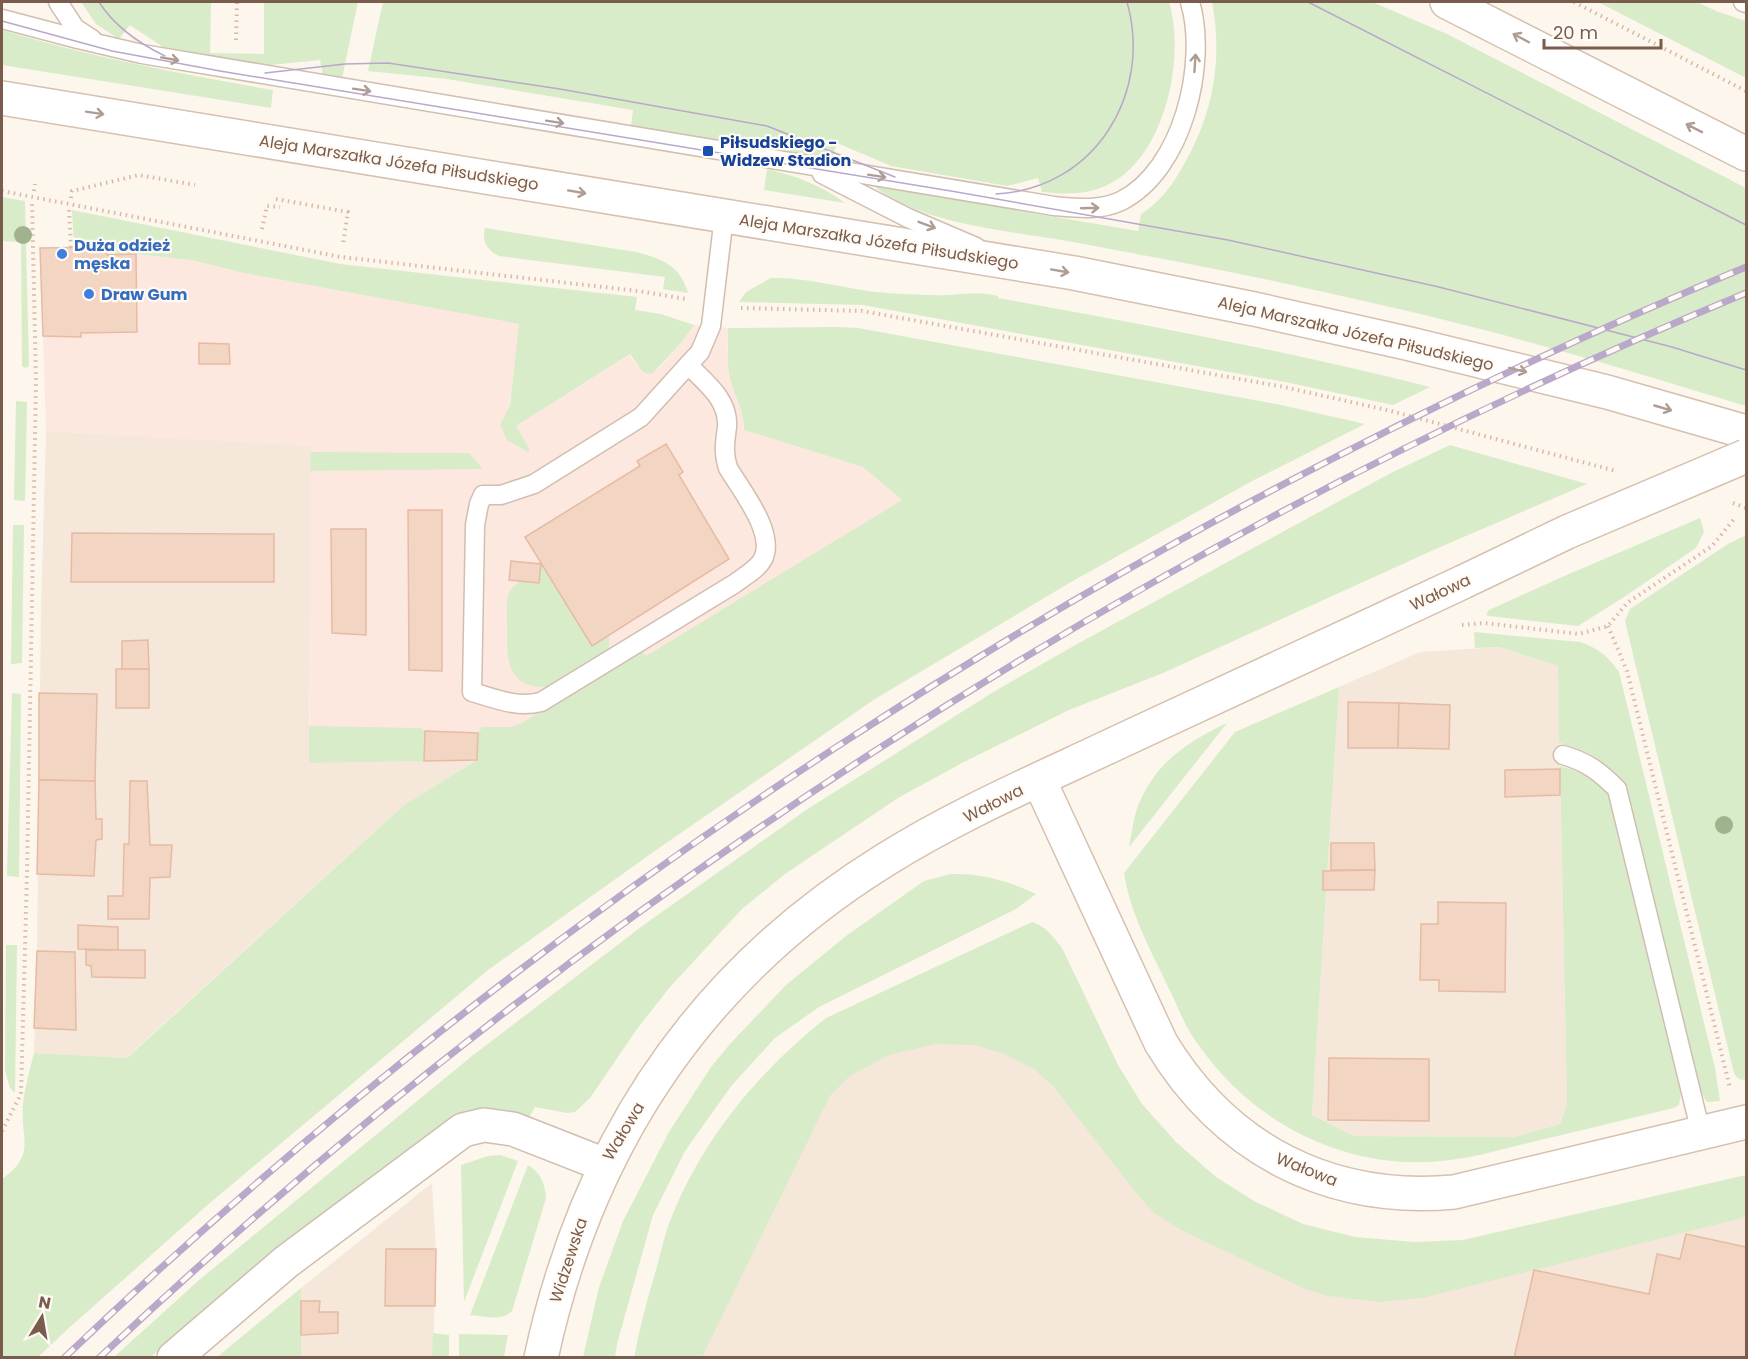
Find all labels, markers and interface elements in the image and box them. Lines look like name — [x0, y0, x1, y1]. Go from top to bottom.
scale bar — [1544, 12, 1661, 50]
text: 20 m — [1553, 20, 1598, 45]
one-way arrow — [1512, 32, 1530, 44]
one-way arrow — [160, 53, 179, 64]
one-way arrow — [1190, 53, 1201, 73]
one-way arrow — [352, 85, 372, 96]
one-way arrow — [85, 108, 105, 119]
one-way arrow — [544, 117, 564, 128]
one-way arrow — [1686, 122, 1704, 133]
street label: Aleja Marszałka Józefa Piłsudskiego — [258, 129, 540, 196]
place label: Piłsudskiego - Widzew Stadion — [720, 131, 851, 172]
marker: Piłsudskiego - Widzew Stadion — [701, 144, 715, 158]
one-way arrow — [866, 171, 886, 182]
one-way arrow — [567, 187, 586, 198]
one-way arrow — [1080, 202, 1100, 213]
street label: Aleja Marszałka Józefa Piłsudskiego — [738, 208, 1020, 275]
one-way arrow — [917, 221, 936, 232]
place label: Duża odzież męska — [74, 234, 170, 275]
marker: Duża odzież męska — [55, 247, 69, 261]
one-way arrow — [1050, 266, 1070, 277]
place label: Draw Gum — [101, 283, 188, 306]
marker: Draw Gum — [82, 287, 96, 301]
street label: Aleja Marszałka Józefa Piłsudskiego — [1216, 291, 1496, 376]
one-way arrow — [1508, 365, 1527, 377]
one-way arrow — [1653, 403, 1672, 414]
street label: Wałowa — [1406, 568, 1474, 617]
street label: Wałowa — [959, 779, 1027, 828]
street label: Wałowa — [597, 1098, 650, 1165]
street label: Wałowa — [1273, 1147, 1341, 1192]
street label: Widzewska — [544, 1215, 593, 1306]
north arrow — [12, 1287, 72, 1347]
text: N — [37, 1290, 53, 1315]

